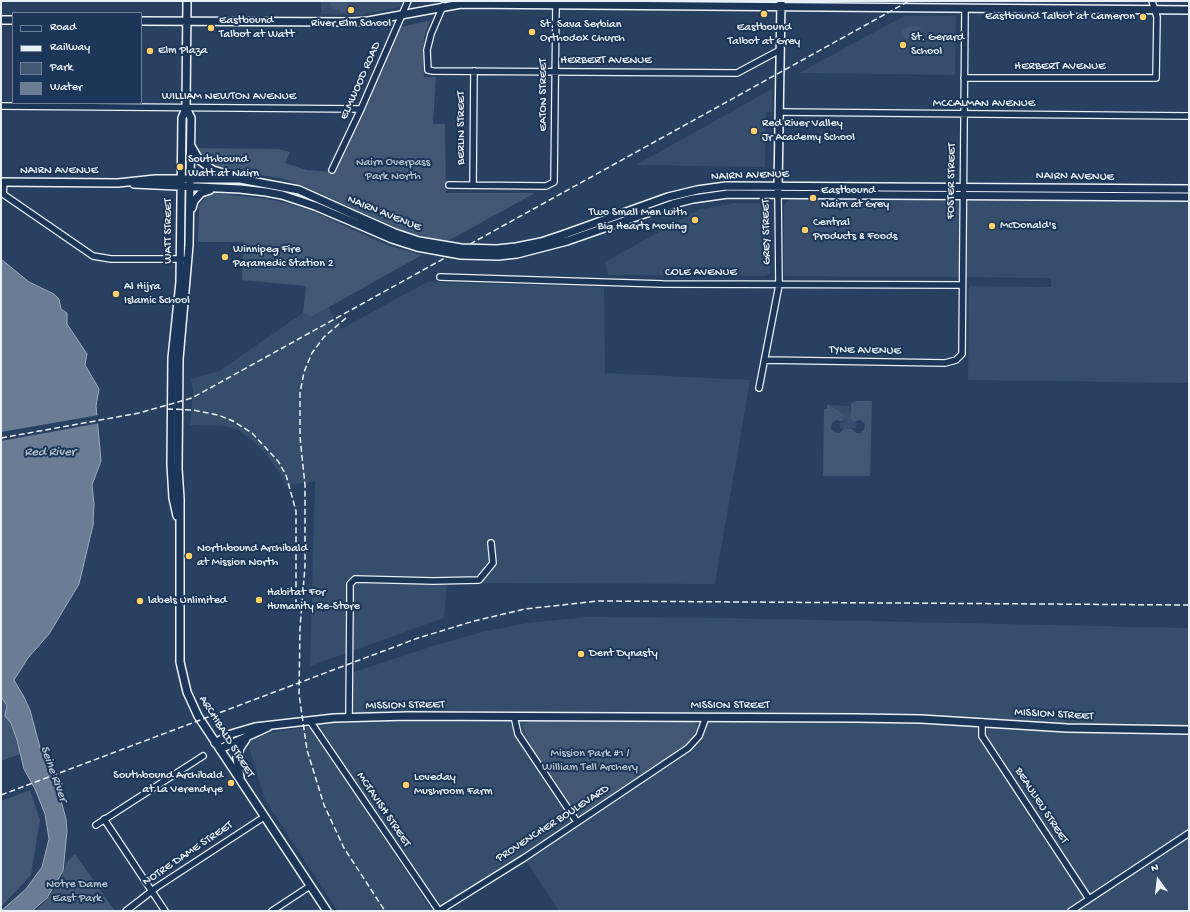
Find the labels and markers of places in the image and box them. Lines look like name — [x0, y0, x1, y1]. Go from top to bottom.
marker: River Elm School — [346, 5, 356, 15]
marker: Eastbound Talbot at Grey — [759, 9, 769, 19]
place label: Eastbound Talbot at Cameron — [985, 10, 1135, 24]
marker: Eastbound Talbot at Cameron — [1138, 12, 1148, 22]
place label: Eastbound Talbot at Watt — [219, 14, 294, 42]
place label: River Elm School — [311, 17, 391, 31]
place label: St. Sava Serbian Orthodox Church — [540, 18, 625, 46]
place label: Eastbound Talbot at Grey — [728, 21, 800, 49]
marker: Eastbound Talbot at Watt — [206, 23, 216, 33]
marker: St. Sava Serbian Orthodox Church — [527, 27, 537, 37]
place label: St. Gerard School — [911, 31, 964, 59]
marker: St. Gerard School — [898, 40, 908, 50]
place label: Elm Plaza — [158, 44, 207, 58]
marker: Elm Plaza — [145, 46, 155, 56]
place label: Red River Valley Jr Academy School — [762, 117, 855, 145]
marker: Red River Valley Jr Academy School — [749, 126, 759, 136]
place label: Southbound Watt at Nairn — [188, 153, 259, 181]
marker: Southbound Watt at Nairn — [175, 162, 185, 172]
place label: Eastbound Nairn at Grey — [821, 184, 889, 212]
marker: Eastbound Nairn at Grey — [808, 193, 818, 203]
place label: Two Small Men with Big Hearts Moving — [589, 206, 687, 234]
marker: Two Small Men with Big Hearts Moving — [690, 215, 700, 225]
place label: Central Products & Foods — [813, 216, 897, 244]
place label: McDonald's — [1000, 219, 1056, 233]
marker: McDonald's — [987, 221, 997, 231]
marker: Central Products & Foods — [800, 225, 810, 235]
place label: Winnipeg Fire Paramedic Station 2 — [233, 243, 334, 271]
marker: Winnipeg Fire Paramedic Station 2 — [220, 252, 230, 262]
place label: Al Hijra Islamic School — [124, 280, 190, 308]
marker: Al Hijra Islamic School — [111, 289, 121, 299]
place label: Northbound Archibald at Mission North — [197, 542, 308, 570]
marker: Northbound Archibald at Mission North — [184, 551, 194, 561]
place label: Habitat For Humanity Re-Store — [267, 586, 360, 614]
place label: labels Unlimited — [148, 594, 227, 608]
marker: Habitat For Humanity Re-Store — [254, 595, 264, 605]
marker: labels Unlimited — [135, 596, 145, 606]
place label: Dent Dynasty — [589, 647, 658, 661]
marker: Dent Dynasty — [576, 649, 586, 659]
place label: Southbound Archibald at La Verendrye — [113, 769, 223, 797]
place label: Loveday Mushroom Farm — [414, 771, 492, 799]
marker: Southbound Archibald at La Verendrye — [226, 778, 236, 788]
marker: Loveday Mushroom Farm — [401, 780, 411, 790]

